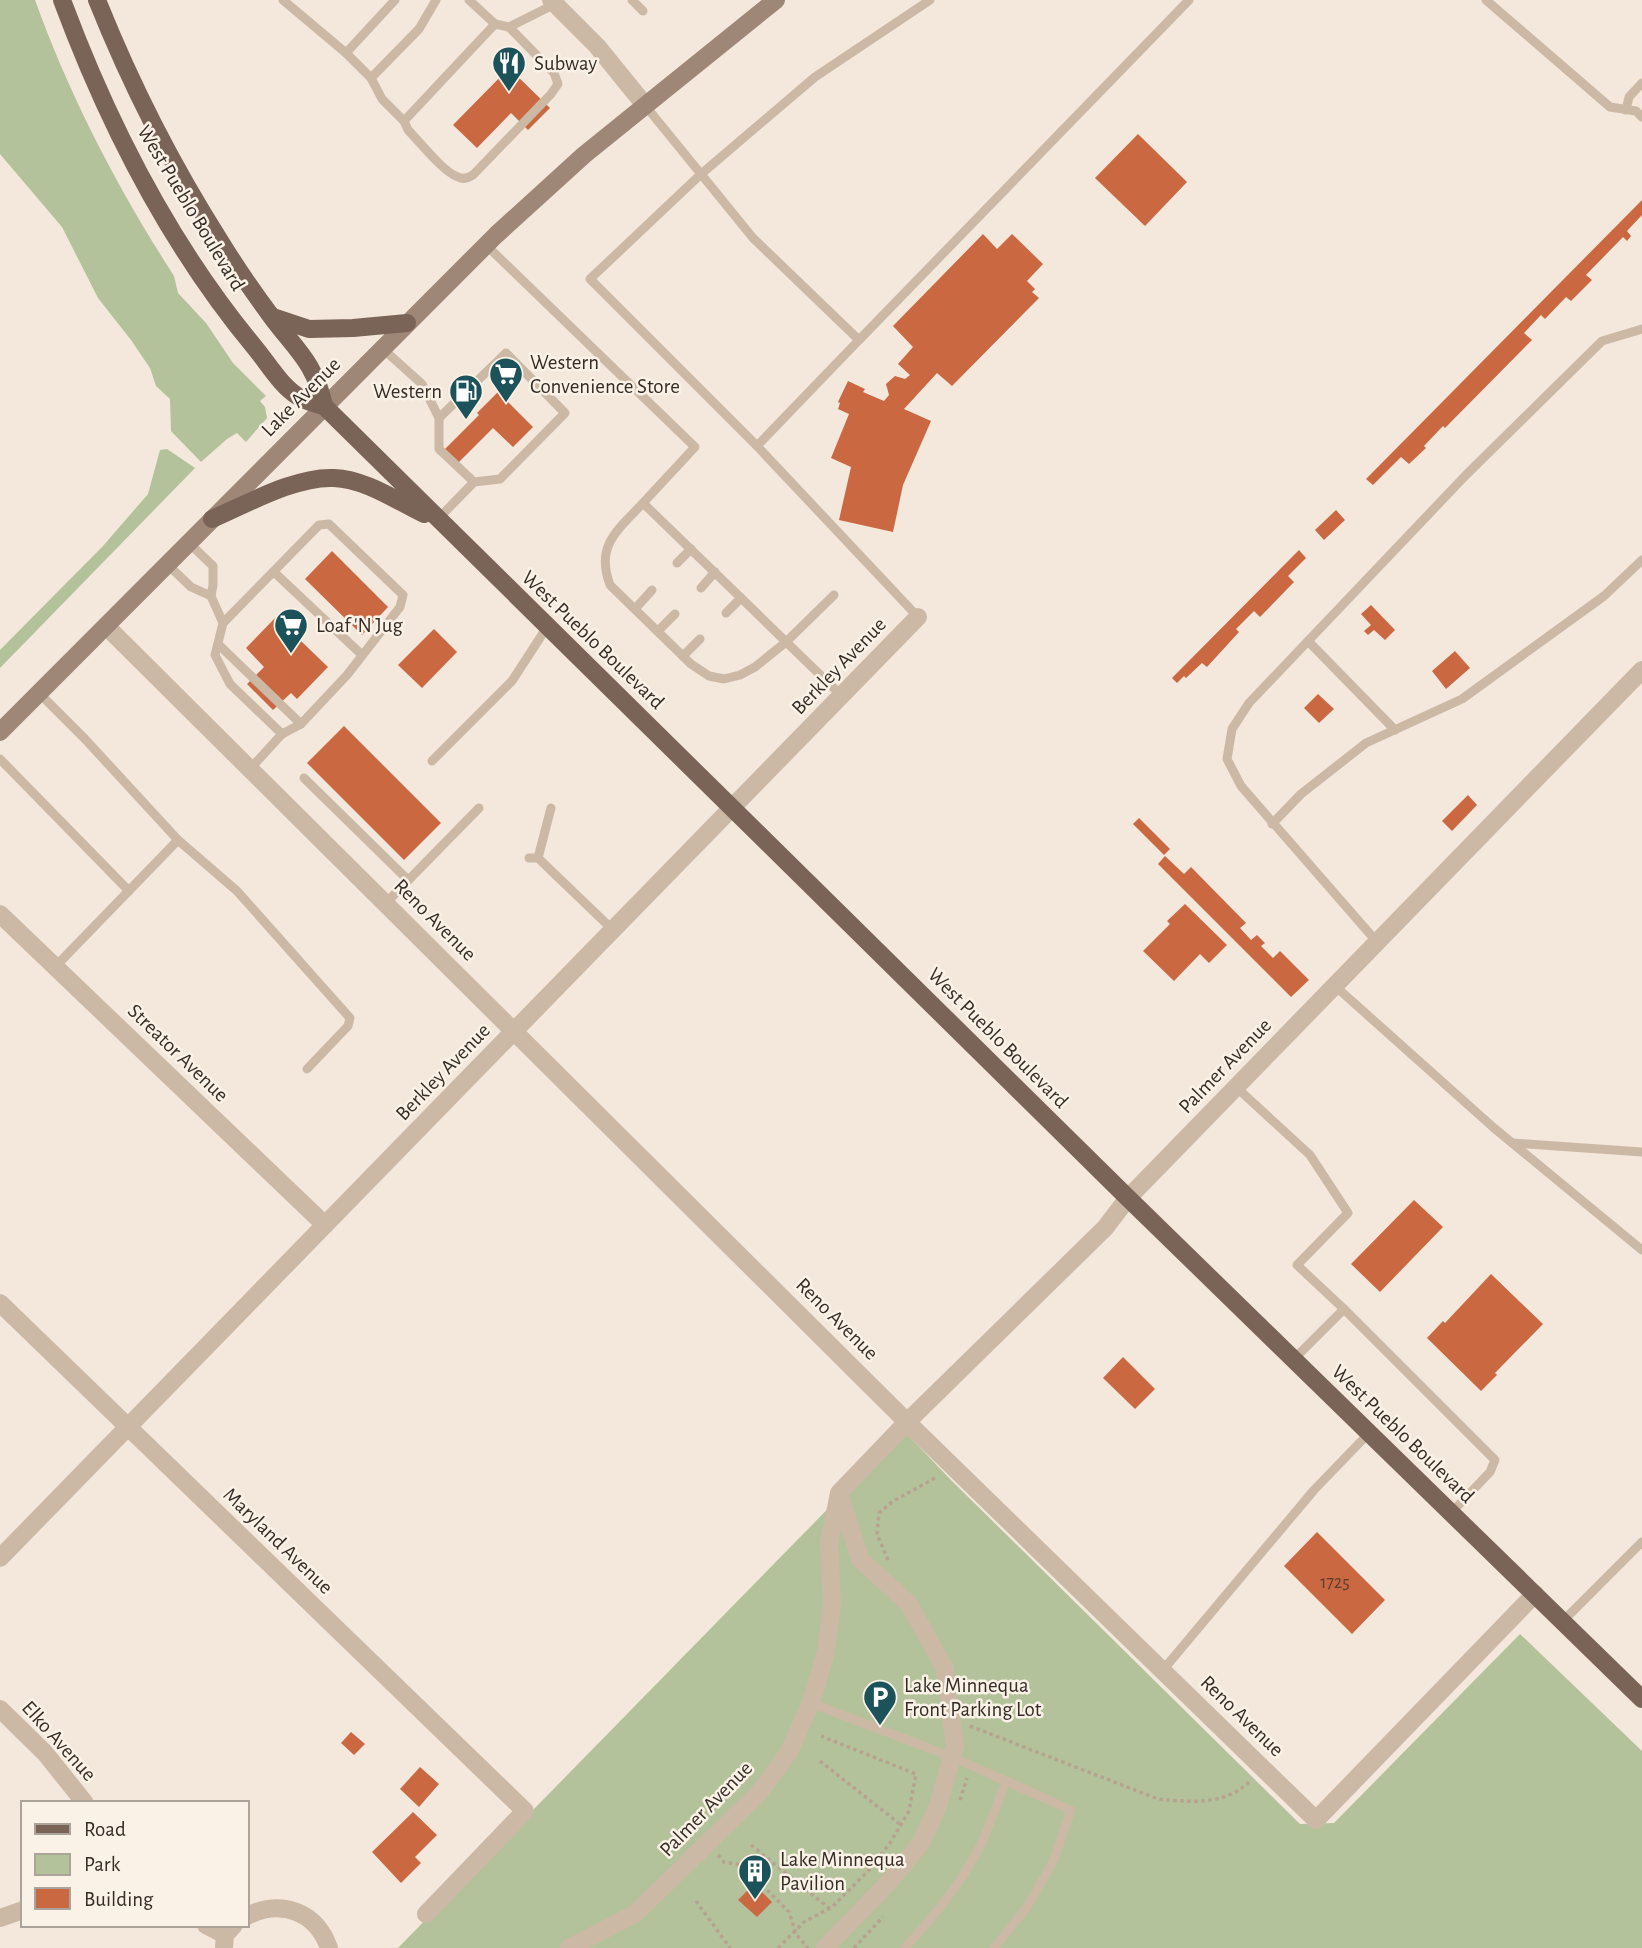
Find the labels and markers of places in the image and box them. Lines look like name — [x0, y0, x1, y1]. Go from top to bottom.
restaurant icon: Subway — [490, 44, 528, 93]
place label: Subway — [534, 53, 597, 74]
place label: Western Convenience Store — [530, 352, 680, 397]
supermarket icon: Western Convenience Store — [487, 355, 525, 404]
fuel station icon: Western — [447, 372, 485, 421]
place label: Western — [373, 381, 442, 402]
supermarket icon: Loaf 'N Jug — [272, 606, 310, 655]
place label: Loaf 'N Jug — [316, 615, 403, 636]
place label: Lake Minnequa Front Parking Lot — [904, 1675, 1042, 1720]
parking icon: Lake Minnequa Front Parking Lot — [861, 1678, 899, 1727]
place label: Lake Minnequa Pavilion — [780, 1849, 905, 1894]
building icon: Lake Minnequa Pavilion — [736, 1852, 774, 1901]

